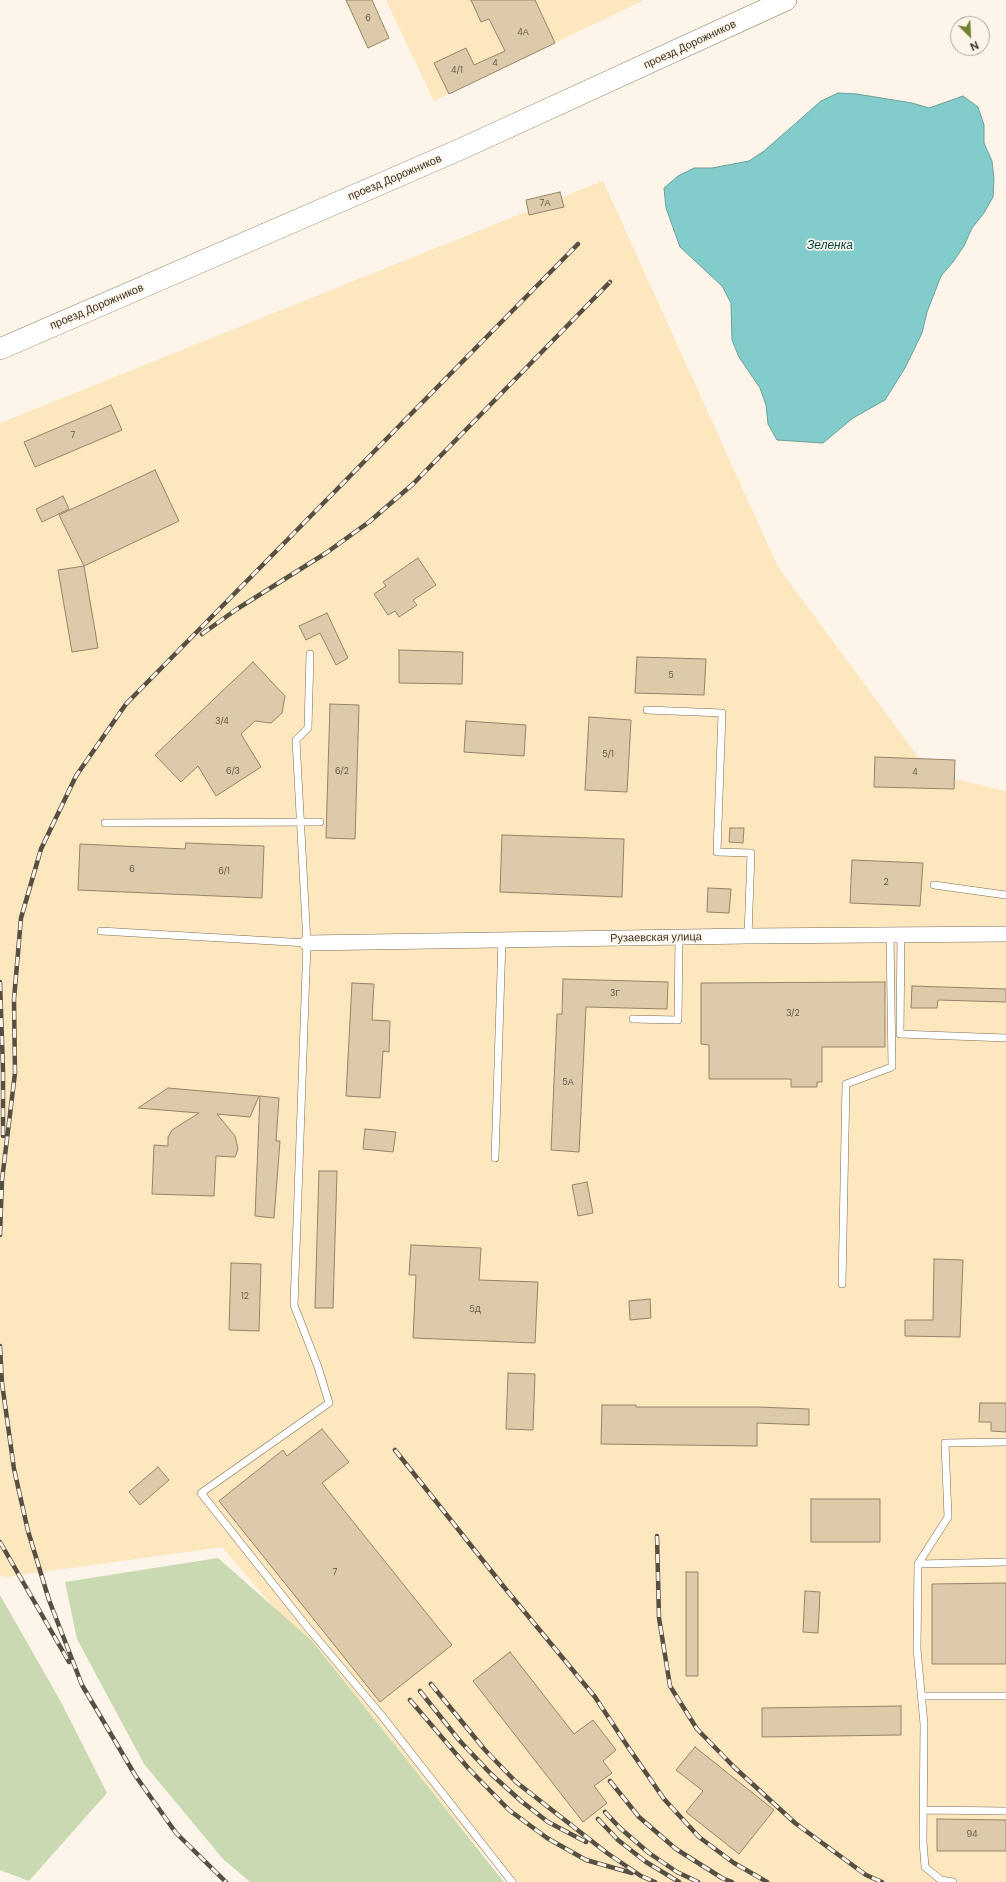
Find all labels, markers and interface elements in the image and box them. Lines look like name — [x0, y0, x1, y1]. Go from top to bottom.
house number: 6 — [365, 14, 371, 24]
north arrow — [950, 16, 990, 56]
street label: проезд Дорожников — [642, 18, 738, 72]
house number: 4А — [517, 28, 529, 38]
text: N — [968, 38, 981, 54]
house number: 4 — [492, 59, 498, 69]
house number: 4/1 — [451, 66, 463, 76]
street label: проезд Дорожников — [346, 152, 444, 204]
house number: 7А — [540, 199, 550, 209]
water label: Зеленка — [807, 239, 853, 253]
street label: проезд Дорожников — [48, 281, 146, 333]
house number: 7 — [71, 431, 75, 441]
house number: 5 — [668, 671, 674, 681]
house number: 3/4 — [215, 717, 229, 727]
house number: 5/1 — [602, 750, 614, 760]
house number: 6/3 — [226, 767, 240, 777]
house number: 6/2 — [335, 767, 349, 777]
house number: 4 — [912, 768, 918, 778]
house number: 6 — [129, 865, 135, 875]
house number: 6/1 — [218, 867, 230, 877]
house number: 2 — [883, 878, 889, 888]
street label: Рузаевская улица — [610, 931, 702, 945]
house number: 3Г — [610, 989, 620, 999]
house number: 3/2 — [786, 1009, 800, 1019]
house number: 5А — [562, 1078, 574, 1088]
house number: 12 — [241, 1292, 249, 1302]
house number: 5Д — [469, 1305, 481, 1315]
house number: 7 — [333, 1568, 337, 1578]
house number: 94 — [966, 1830, 978, 1840]

